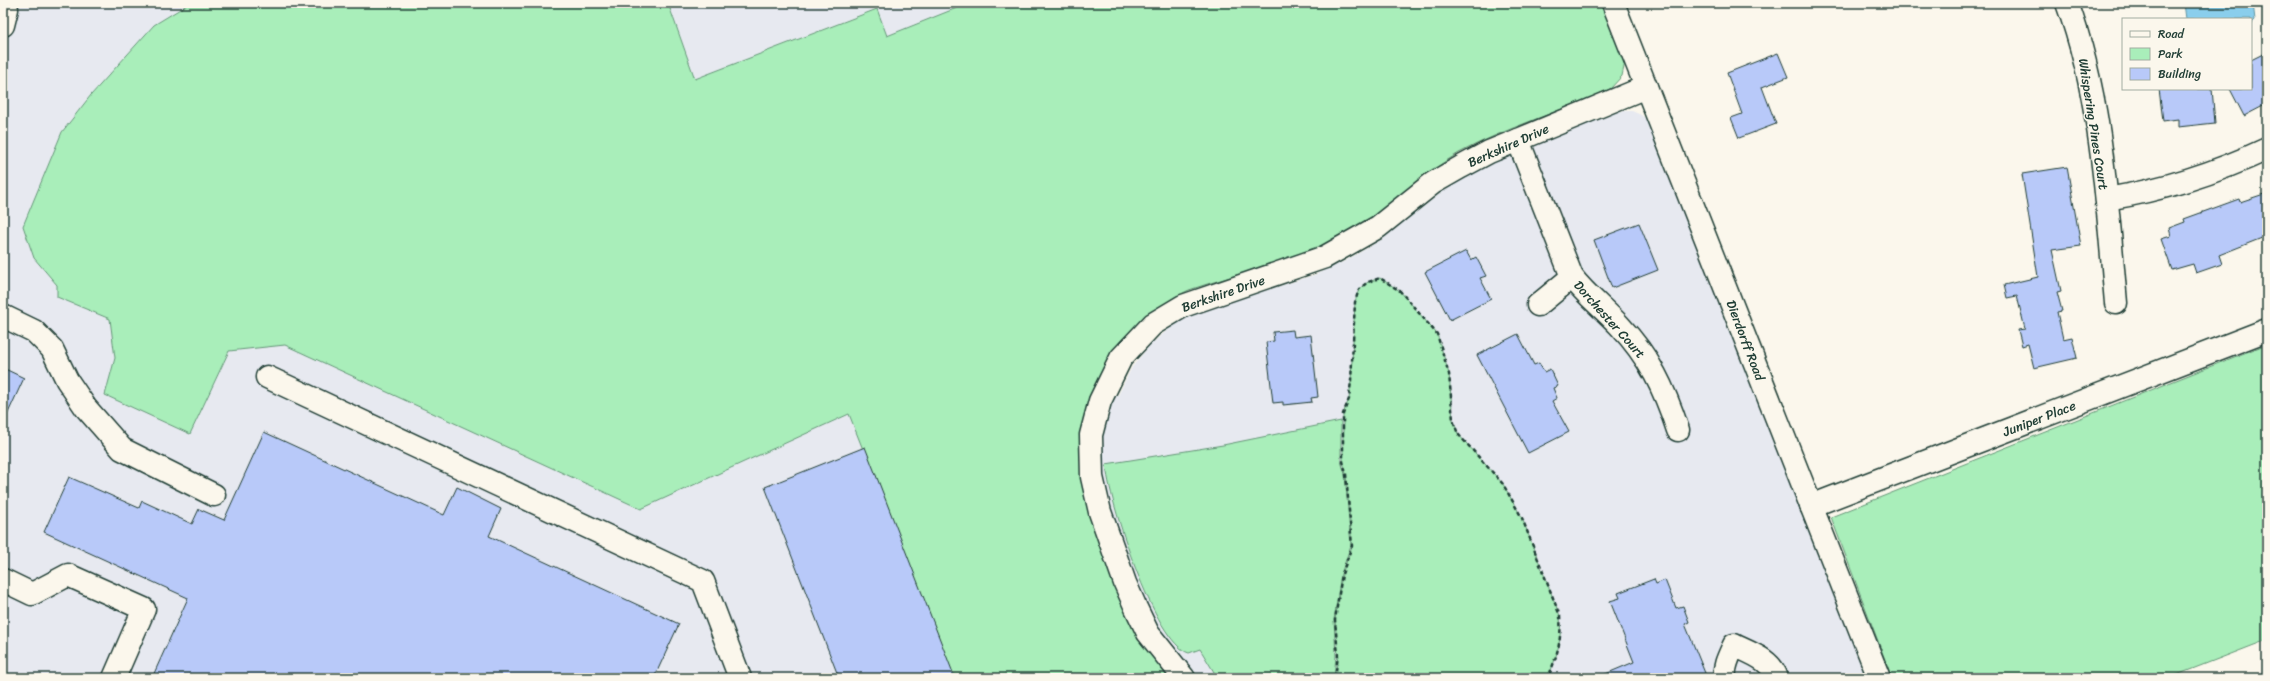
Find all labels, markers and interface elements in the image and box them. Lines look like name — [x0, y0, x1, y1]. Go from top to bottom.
legend — [2122, 18, 2252, 90]
text: Road — [2158, 23, 2185, 45]
text: Park — [2158, 43, 2183, 65]
street label: Whispering Pines Court — [2072, 57, 2115, 192]
text: Building — [2158, 63, 2201, 85]
street label: Berkshire Drive — [1464, 117, 1553, 174]
street label: Berkshire Drive — [1178, 268, 1268, 319]
street label: Dorchester Court — [1568, 275, 1652, 364]
street label: Dierdorff Road — [1720, 296, 1772, 385]
street label: Juniper Place — [1998, 394, 2079, 443]

